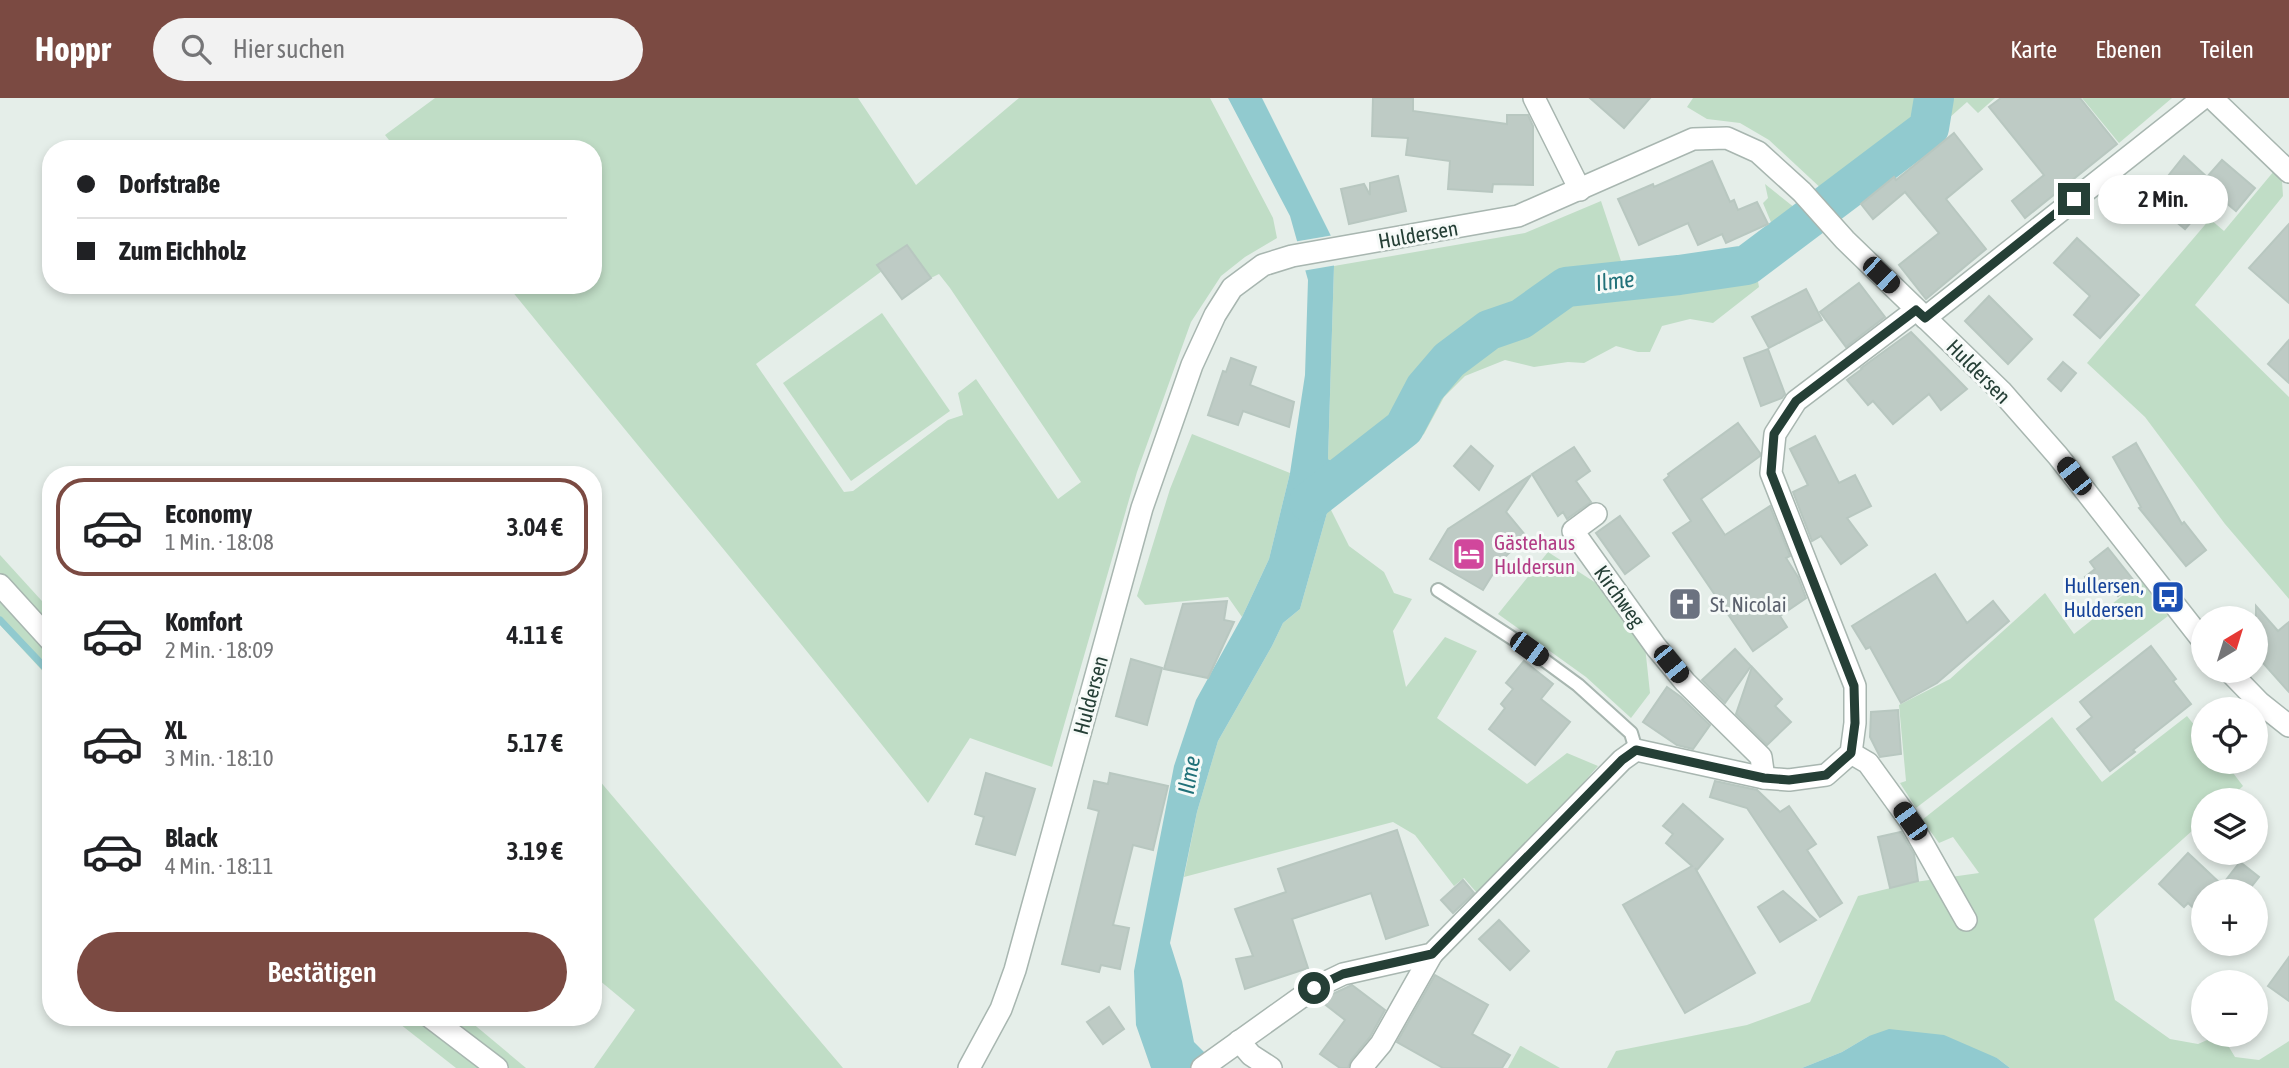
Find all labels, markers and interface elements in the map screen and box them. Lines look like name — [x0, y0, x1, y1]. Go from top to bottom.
search box — [153, 18, 643, 81]
text: Hoppr — [35, 30, 111, 68]
icon: search — [177, 30, 215, 68]
text: Hier suchen — [233, 34, 345, 64]
text: Karte — [2010, 36, 2057, 63]
text: Ebenen — [2095, 36, 2162, 63]
text: Teilen — [2200, 36, 2254, 63]
text: Dorfstraße — [119, 169, 220, 199]
callout: 2 Min. — [2098, 174, 2228, 224]
route end — [2058, 183, 2090, 215]
text: 2 Min. — [2138, 186, 2188, 212]
street label: Huldersen — [1376, 215, 1460, 253]
text: Zum Eichholz — [119, 236, 246, 266]
car — [1859, 253, 1904, 297]
water label: Ilme — [1594, 266, 1636, 296]
street label: Huldersen — [1942, 334, 2016, 408]
car — [2053, 453, 2096, 499]
icon: car — [81, 496, 144, 559]
text: Economy — [165, 499, 252, 529]
text: 3.04 € — [506, 512, 563, 542]
text: 1 Min. · 18:08 — [165, 529, 274, 555]
place label: Gästehaus Huldersun — [1494, 530, 1575, 578]
hotel icon: Gästehaus Huldersun — [1450, 535, 1488, 573]
street label: Kirchweg — [1590, 561, 1650, 631]
place label: Hullersen, Huldersen — [2063, 573, 2144, 621]
bus stop icon: Hullersen, Huldersen — [2149, 578, 2187, 616]
church icon: St. Nicolai — [1666, 585, 1704, 623]
place label: St. Nicolai — [1710, 592, 1787, 616]
icon: car — [81, 604, 144, 667]
north arrow — [2191, 606, 2268, 682]
map controls — [2191, 606, 2268, 1047]
text: Komfort — [165, 607, 242, 637]
text: 4.11 € — [506, 620, 563, 650]
car — [1506, 628, 1553, 670]
text: 2 Min. · 18:09 — [165, 637, 274, 663]
car — [1650, 641, 1693, 687]
street label: Huldersen — [1068, 653, 1112, 737]
button: locate — [2191, 697, 2268, 774]
icon: car — [81, 712, 144, 775]
text: XL — [165, 715, 187, 745]
text: 5.17 € — [506, 728, 563, 758]
text: 3 Min. · 18:10 — [165, 745, 273, 771]
water label: Ilme — [1173, 754, 1205, 796]
button: layers — [2191, 788, 2268, 865]
car — [1890, 798, 1931, 844]
icon: car — [81, 820, 144, 883]
text: Black — [165, 823, 217, 853]
text: 3.19 € — [506, 836, 563, 866]
text: 4 Min. · 18:11 — [165, 853, 273, 879]
button: + — [2191, 879, 2268, 956]
button: Bestätigen — [77, 932, 567, 1012]
button: − — [2191, 970, 2268, 1047]
route start — [1298, 972, 1330, 1004]

